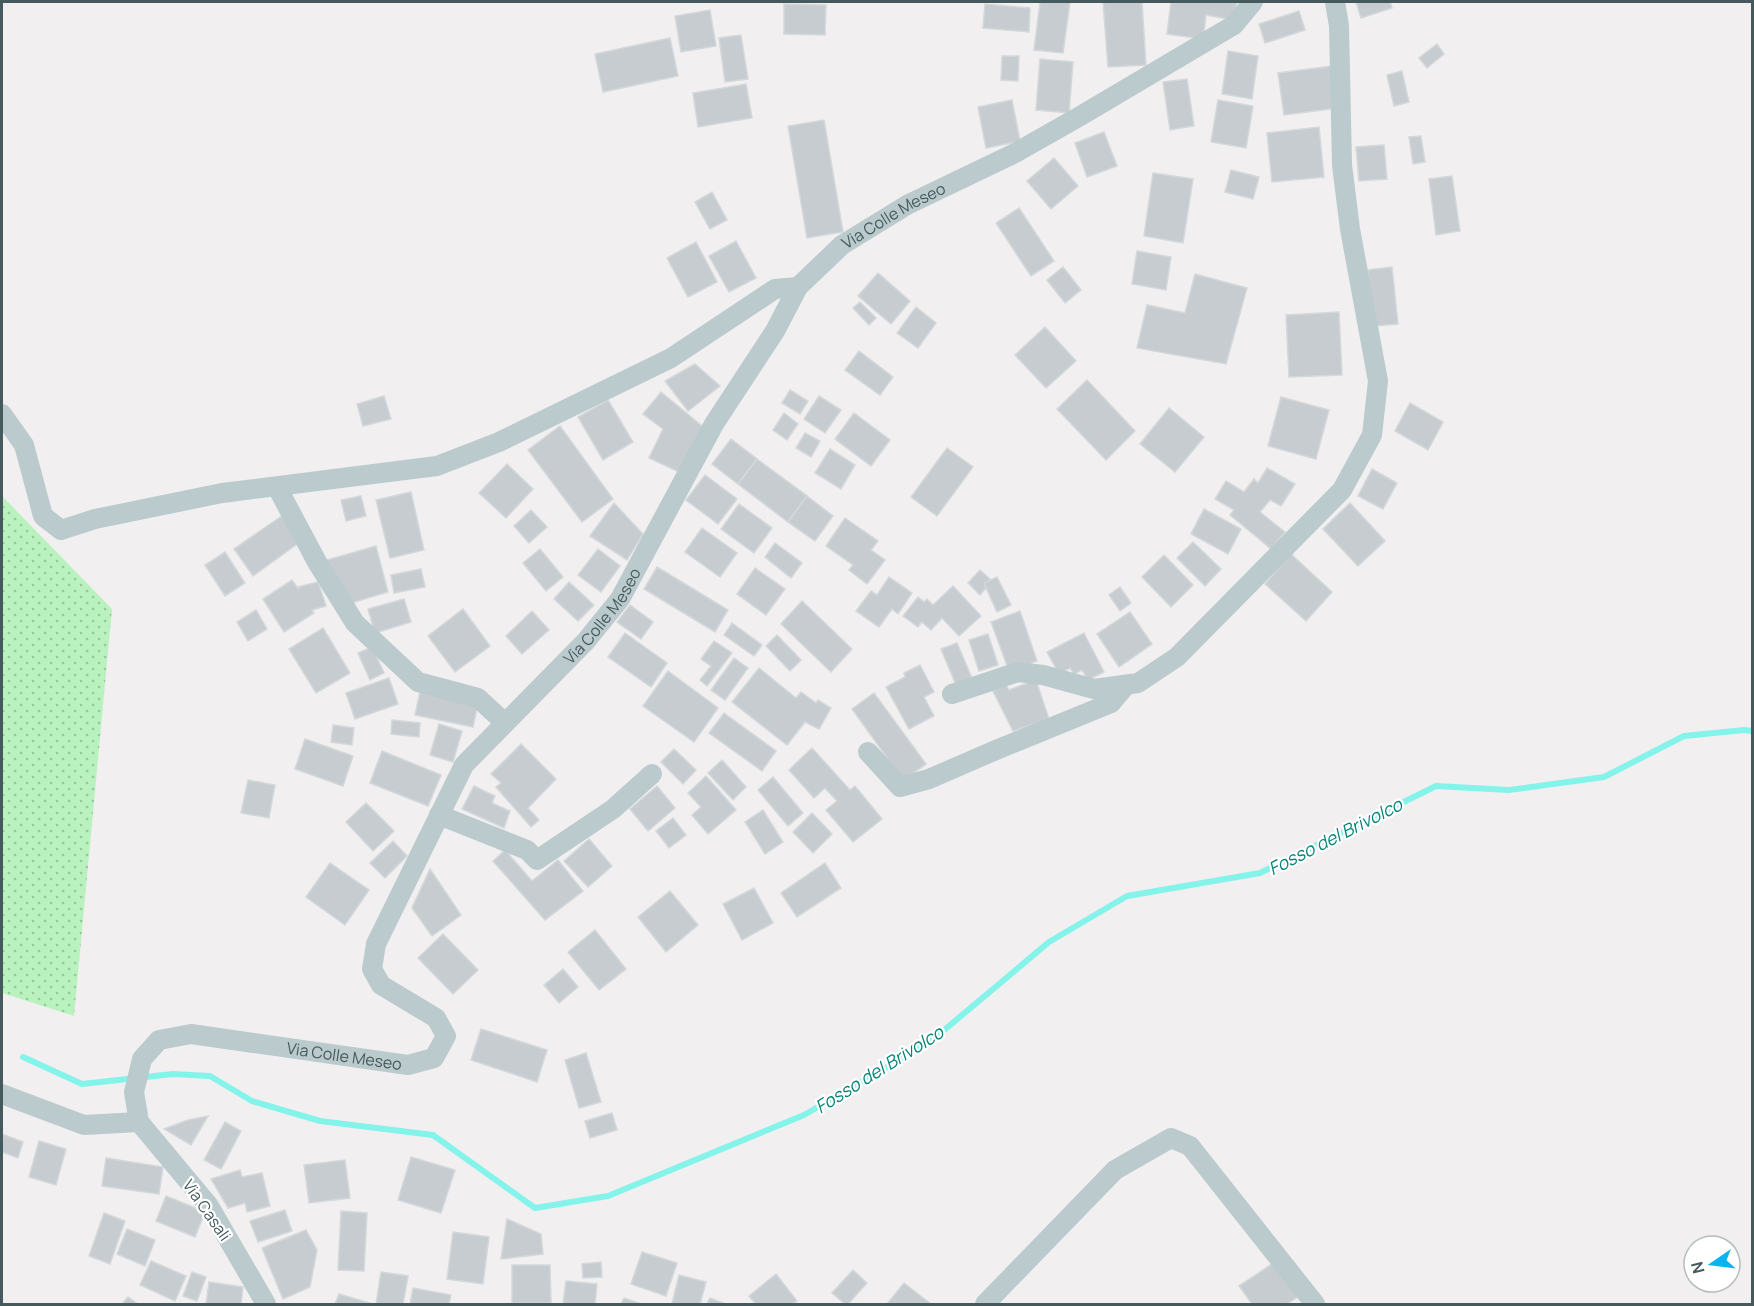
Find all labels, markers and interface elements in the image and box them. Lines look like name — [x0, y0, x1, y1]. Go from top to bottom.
street label: Via Colle Meseo — [837, 177, 949, 254]
street label: Via Colle Meseo — [558, 564, 646, 669]
water label: Fosso del Brivolco — [1264, 791, 1407, 880]
water label: Fosso del Brivolco — [810, 1019, 949, 1118]
street label: Via Colle Meseo — [285, 1037, 403, 1075]
street label: Via Casali — [178, 1175, 236, 1245]
north arrow — [1682, 1234, 1742, 1294]
text: N — [1685, 1259, 1710, 1276]

